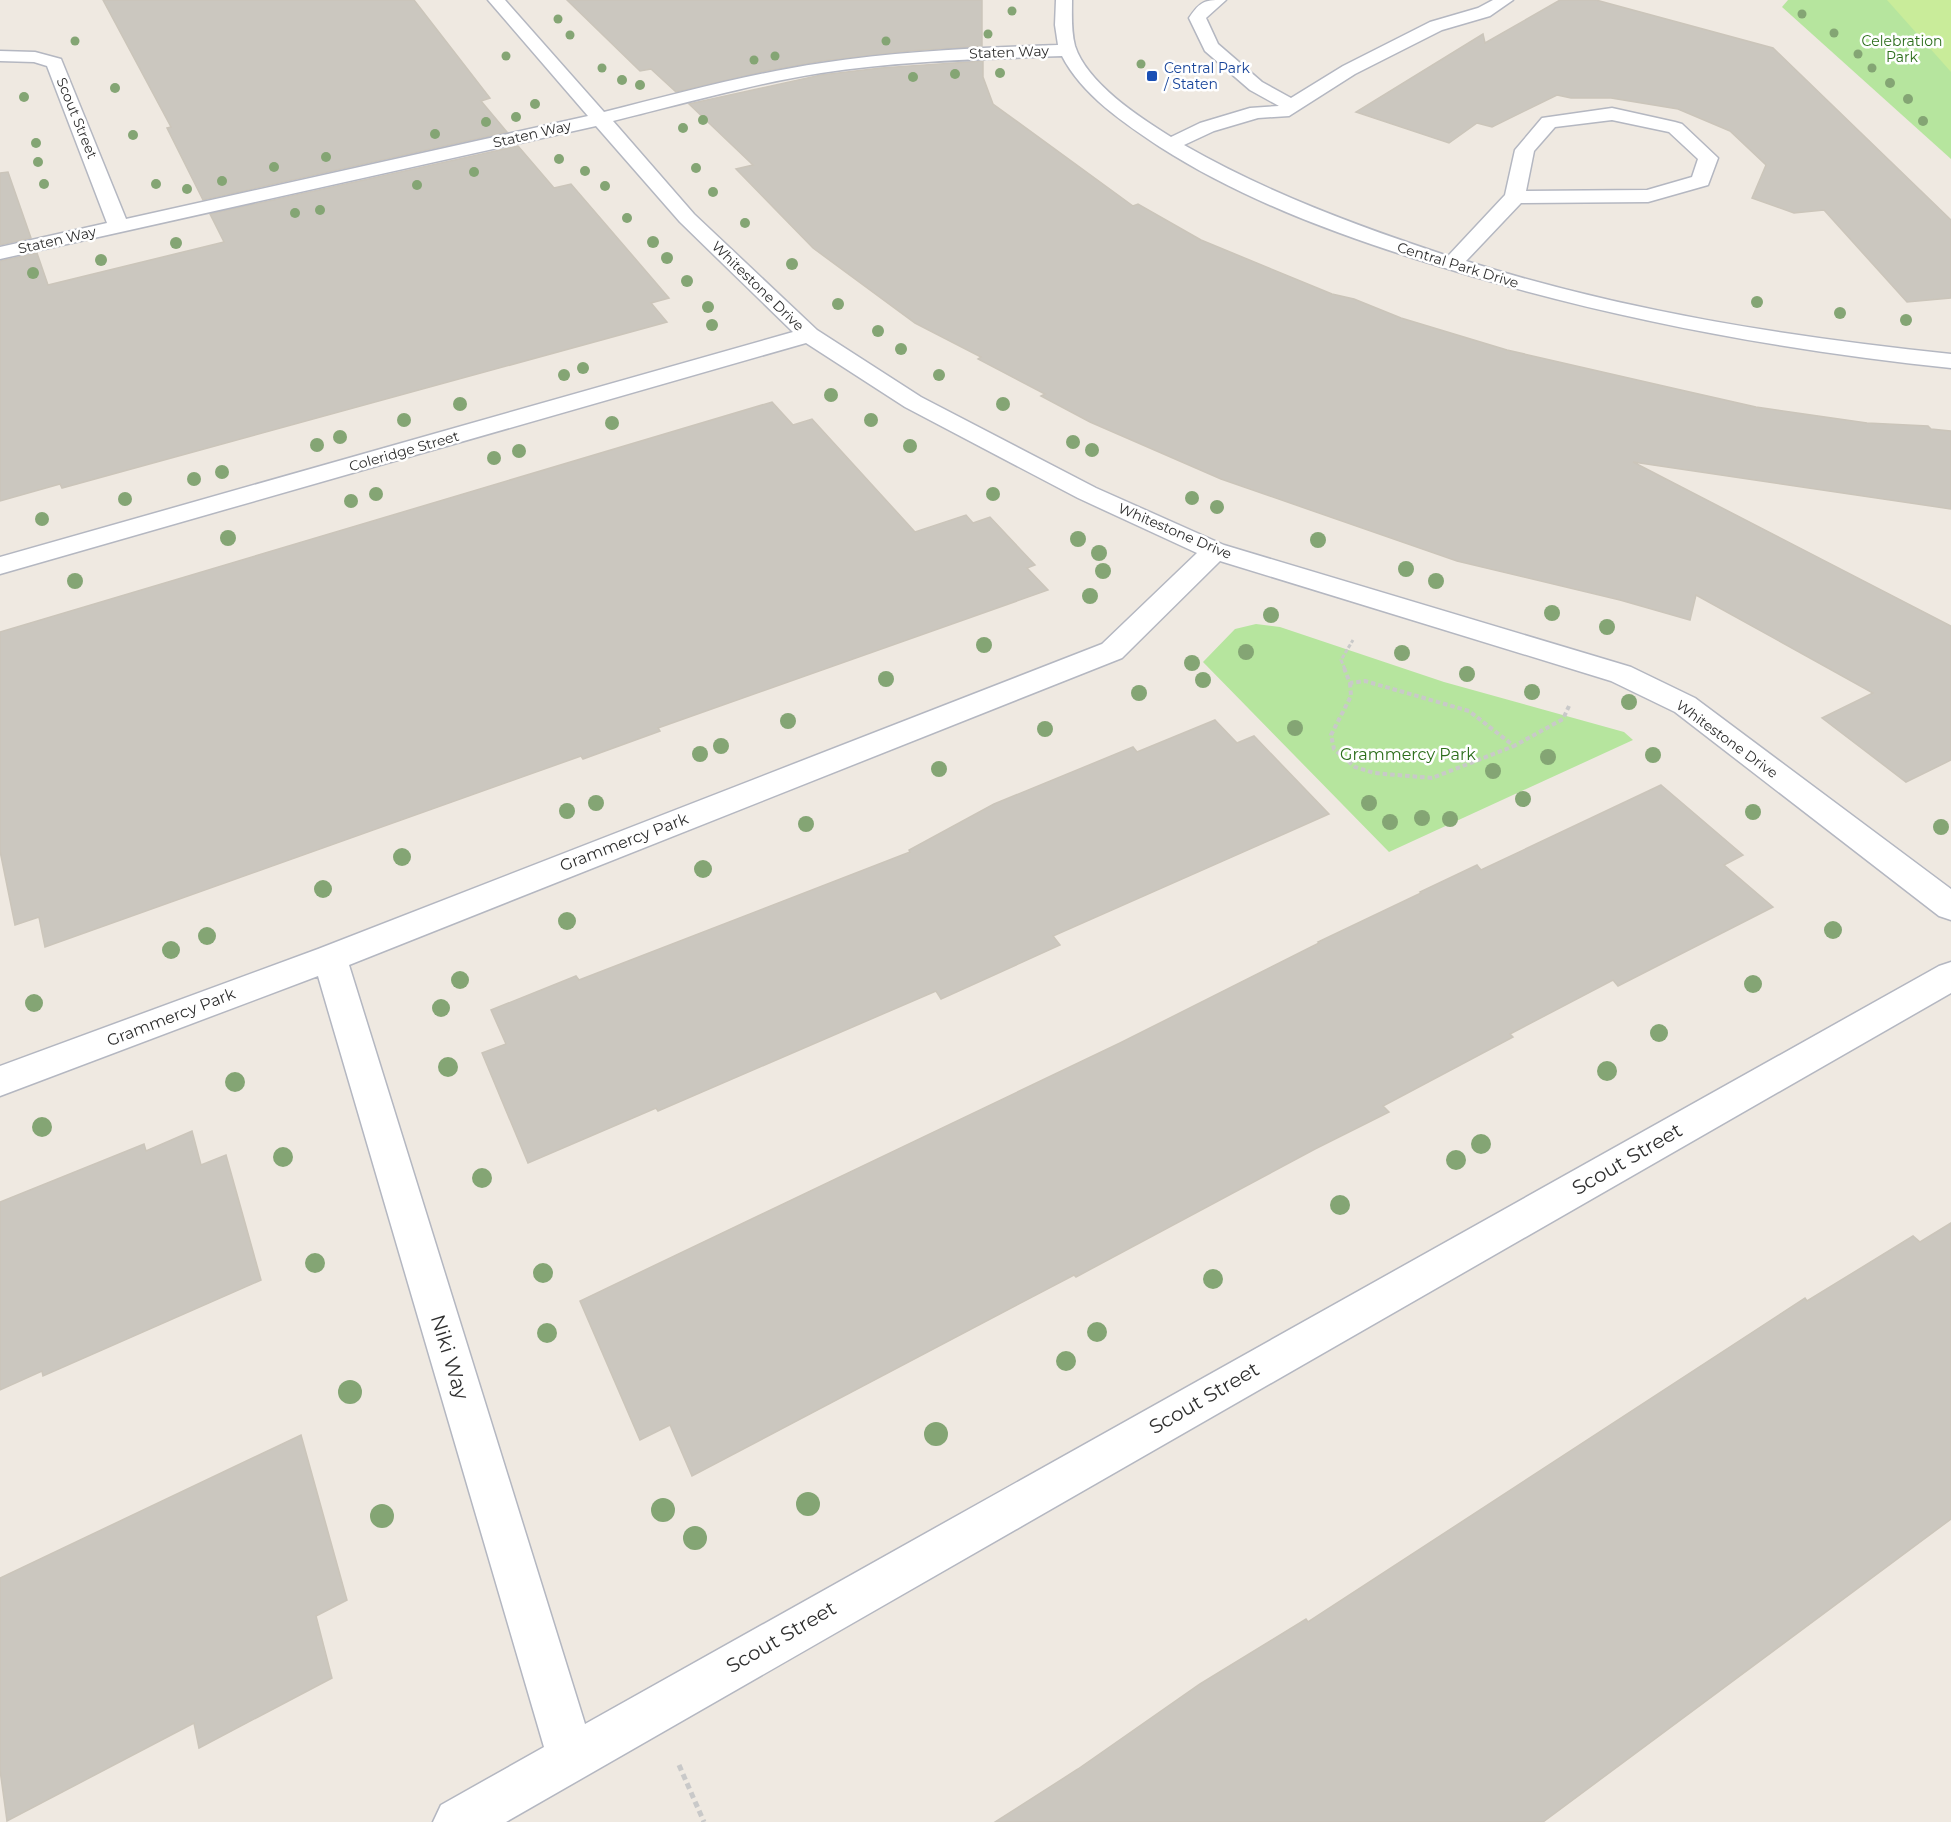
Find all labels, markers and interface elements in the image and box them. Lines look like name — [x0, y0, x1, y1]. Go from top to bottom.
park label: Celebration Park — [1862, 32, 1942, 66]
street label: Staten Way — [969, 42, 1050, 62]
place label: Central Park / Staten — [1163, 59, 1251, 93]
marker: Central Park / Staten — [1145, 69, 1159, 83]
street label: Scout Street — [53, 75, 102, 162]
street label: Staten Way — [491, 116, 573, 152]
street label: Staten Way — [16, 222, 98, 258]
street label: Whitestone Drive — [708, 237, 808, 335]
street label: Central Park Drive — [1395, 238, 1521, 292]
street label: Coleridge Street — [347, 427, 461, 475]
street label: Whitestone Drive — [1116, 499, 1234, 563]
street label: Whitestone Drive — [1673, 696, 1781, 782]
park label: Grammercy Park — [1340, 745, 1476, 764]
street label: Grammercy Park — [557, 809, 691, 875]
street label: Grammercy Park — [104, 984, 238, 1050]
street label: Scout Street — [1568, 1118, 1686, 1200]
street label: Niki Way — [426, 1312, 474, 1403]
street label: Scout Street — [1145, 1357, 1263, 1439]
street label: Scout Street — [722, 1596, 840, 1678]

